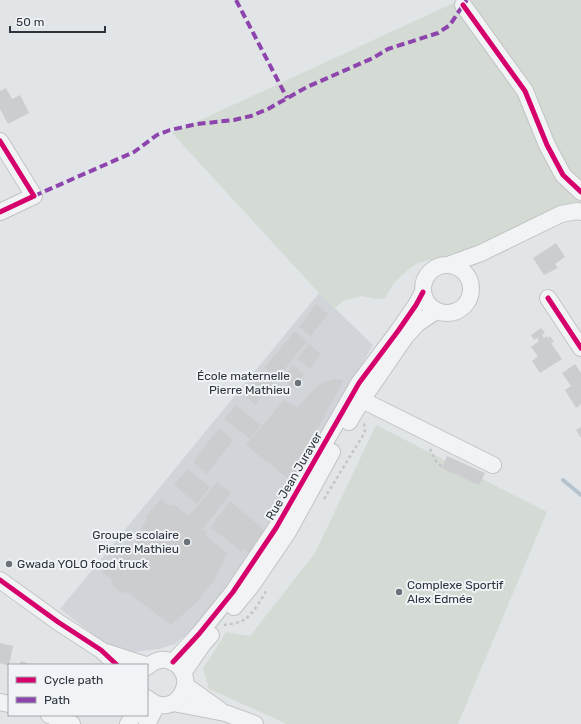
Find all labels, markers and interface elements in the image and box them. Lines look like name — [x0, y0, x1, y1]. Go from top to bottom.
scale bar — [10, 8, 105, 34]
text: 50 m — [16, 15, 44, 29]
place label: École maternelle Pierre Mathieu — [197, 369, 290, 397]
marker: École maternelle Pierre Mathieu — [293, 378, 303, 388]
street label: Rue Jean Juraver — [263, 429, 325, 523]
place label: Groupe scolaire Pierre Mathieu — [92, 528, 179, 556]
marker: Groupe scolaire Pierre Mathieu — [182, 537, 192, 547]
place label: Gwada YOLO food truck — [17, 557, 149, 571]
marker: Gwada YOLO food truck — [4, 559, 14, 569]
place label: Complexe Sportif Alex Edmée — [407, 578, 504, 606]
marker: Complexe Sportif Alex Edmée — [394, 587, 404, 597]
legend — [8, 664, 148, 716]
text: Cycle path — [44, 673, 103, 687]
text: Path — [44, 693, 70, 707]

